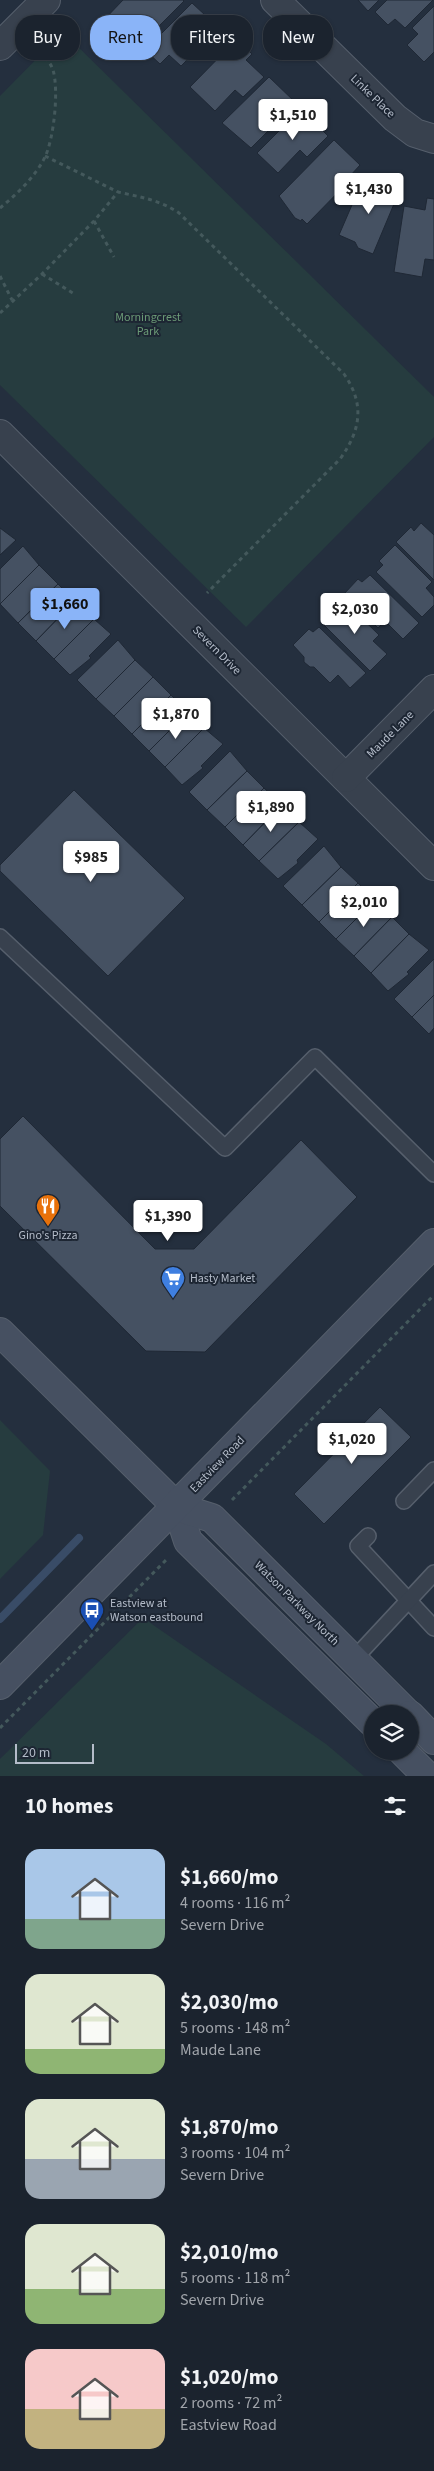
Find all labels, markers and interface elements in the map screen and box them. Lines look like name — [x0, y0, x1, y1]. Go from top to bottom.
chip: Buy — [15, 15, 80, 60]
chip: Rent — [90, 15, 161, 60]
chip: Filters — [171, 15, 253, 60]
chip: New — [263, 15, 333, 60]
street label: Linke Place — [346, 71, 399, 122]
pin: $1,510 — [252, 98, 334, 141]
text: $1,510 — [269, 104, 317, 126]
pin: $1,430 — [328, 172, 410, 215]
text: $1,430 — [345, 178, 393, 200]
park label: Morningcrest Park — [115, 309, 181, 340]
pin: $1,660 — [24, 588, 106, 630]
pin: $2,030 — [314, 592, 396, 635]
text: $1,660 — [41, 593, 89, 615]
text: $2,030 — [331, 598, 379, 620]
street label: Severn Drive — [188, 622, 245, 679]
pin: $1,870 — [135, 698, 217, 740]
text: $1,870 — [152, 703, 200, 725]
street label: Maude Lane — [363, 707, 418, 762]
pin: $1,890 — [230, 790, 312, 833]
text: $1,890 — [247, 796, 295, 818]
pin: $985 — [61, 840, 121, 883]
text: $985 — [74, 846, 108, 868]
pin: $2,010 — [323, 886, 405, 928]
text: $2,010 — [340, 891, 388, 913]
restaurant icon: Gino's Pizza — [35, 1193, 61, 1227]
pin: $1,390 — [127, 1200, 209, 1242]
text: $1,390 — [144, 1205, 192, 1227]
place label: Gino's Pizza — [19, 1227, 77, 1244]
supermarket icon: Hasty Market — [160, 1265, 186, 1299]
place label: Hasty Market — [190, 1270, 255, 1287]
pin: $1,020 — [311, 1422, 393, 1465]
text: $1,020 — [328, 1428, 376, 1450]
street label: Eastview Road — [186, 1432, 249, 1496]
street label: Watson Parkway North — [250, 1557, 343, 1650]
place label: Eastview at Watson eastbound — [110, 1595, 203, 1626]
bus stop icon: Eastview at Watson eastbound — [79, 1597, 105, 1631]
map controls — [364, 1705, 419, 1760]
button: layers — [364, 1705, 419, 1760]
scale bar — [15, 1741, 94, 1764]
text: 20 m — [22, 1743, 50, 1763]
text: 10 homes — [25, 1791, 113, 1821]
icon: filters — [381, 1792, 409, 1820]
text: $1,660/mo — [180, 1862, 279, 1892]
icon: home — [65, 1869, 125, 1929]
text: 4 rooms · 116 m² — [180, 1892, 290, 1914]
text: Severn Drive — [180, 1914, 264, 1936]
text: $2,030/mo — [180, 1987, 279, 2017]
icon: home — [65, 1994, 125, 2054]
text: 5 rooms · 148 m² — [180, 2017, 290, 2039]
text: Maude Lane — [180, 2039, 261, 2061]
text: $1,870/mo — [180, 2112, 279, 2142]
icon: home — [65, 2119, 125, 2179]
text: 3 rooms · 104 m² — [180, 2142, 290, 2164]
text: Severn Drive — [180, 2164, 264, 2186]
text: $2,010/mo — [180, 2237, 279, 2267]
icon: home — [65, 2244, 125, 2304]
text: 5 rooms · 118 m² — [180, 2267, 290, 2289]
text: Severn Drive — [180, 2289, 264, 2311]
text: $1,020/mo — [180, 2362, 279, 2392]
icon: home — [65, 2369, 125, 2429]
text: 2 rooms · 72 m² — [180, 2392, 282, 2414]
text: Eastview Road — [180, 2414, 277, 2436]

